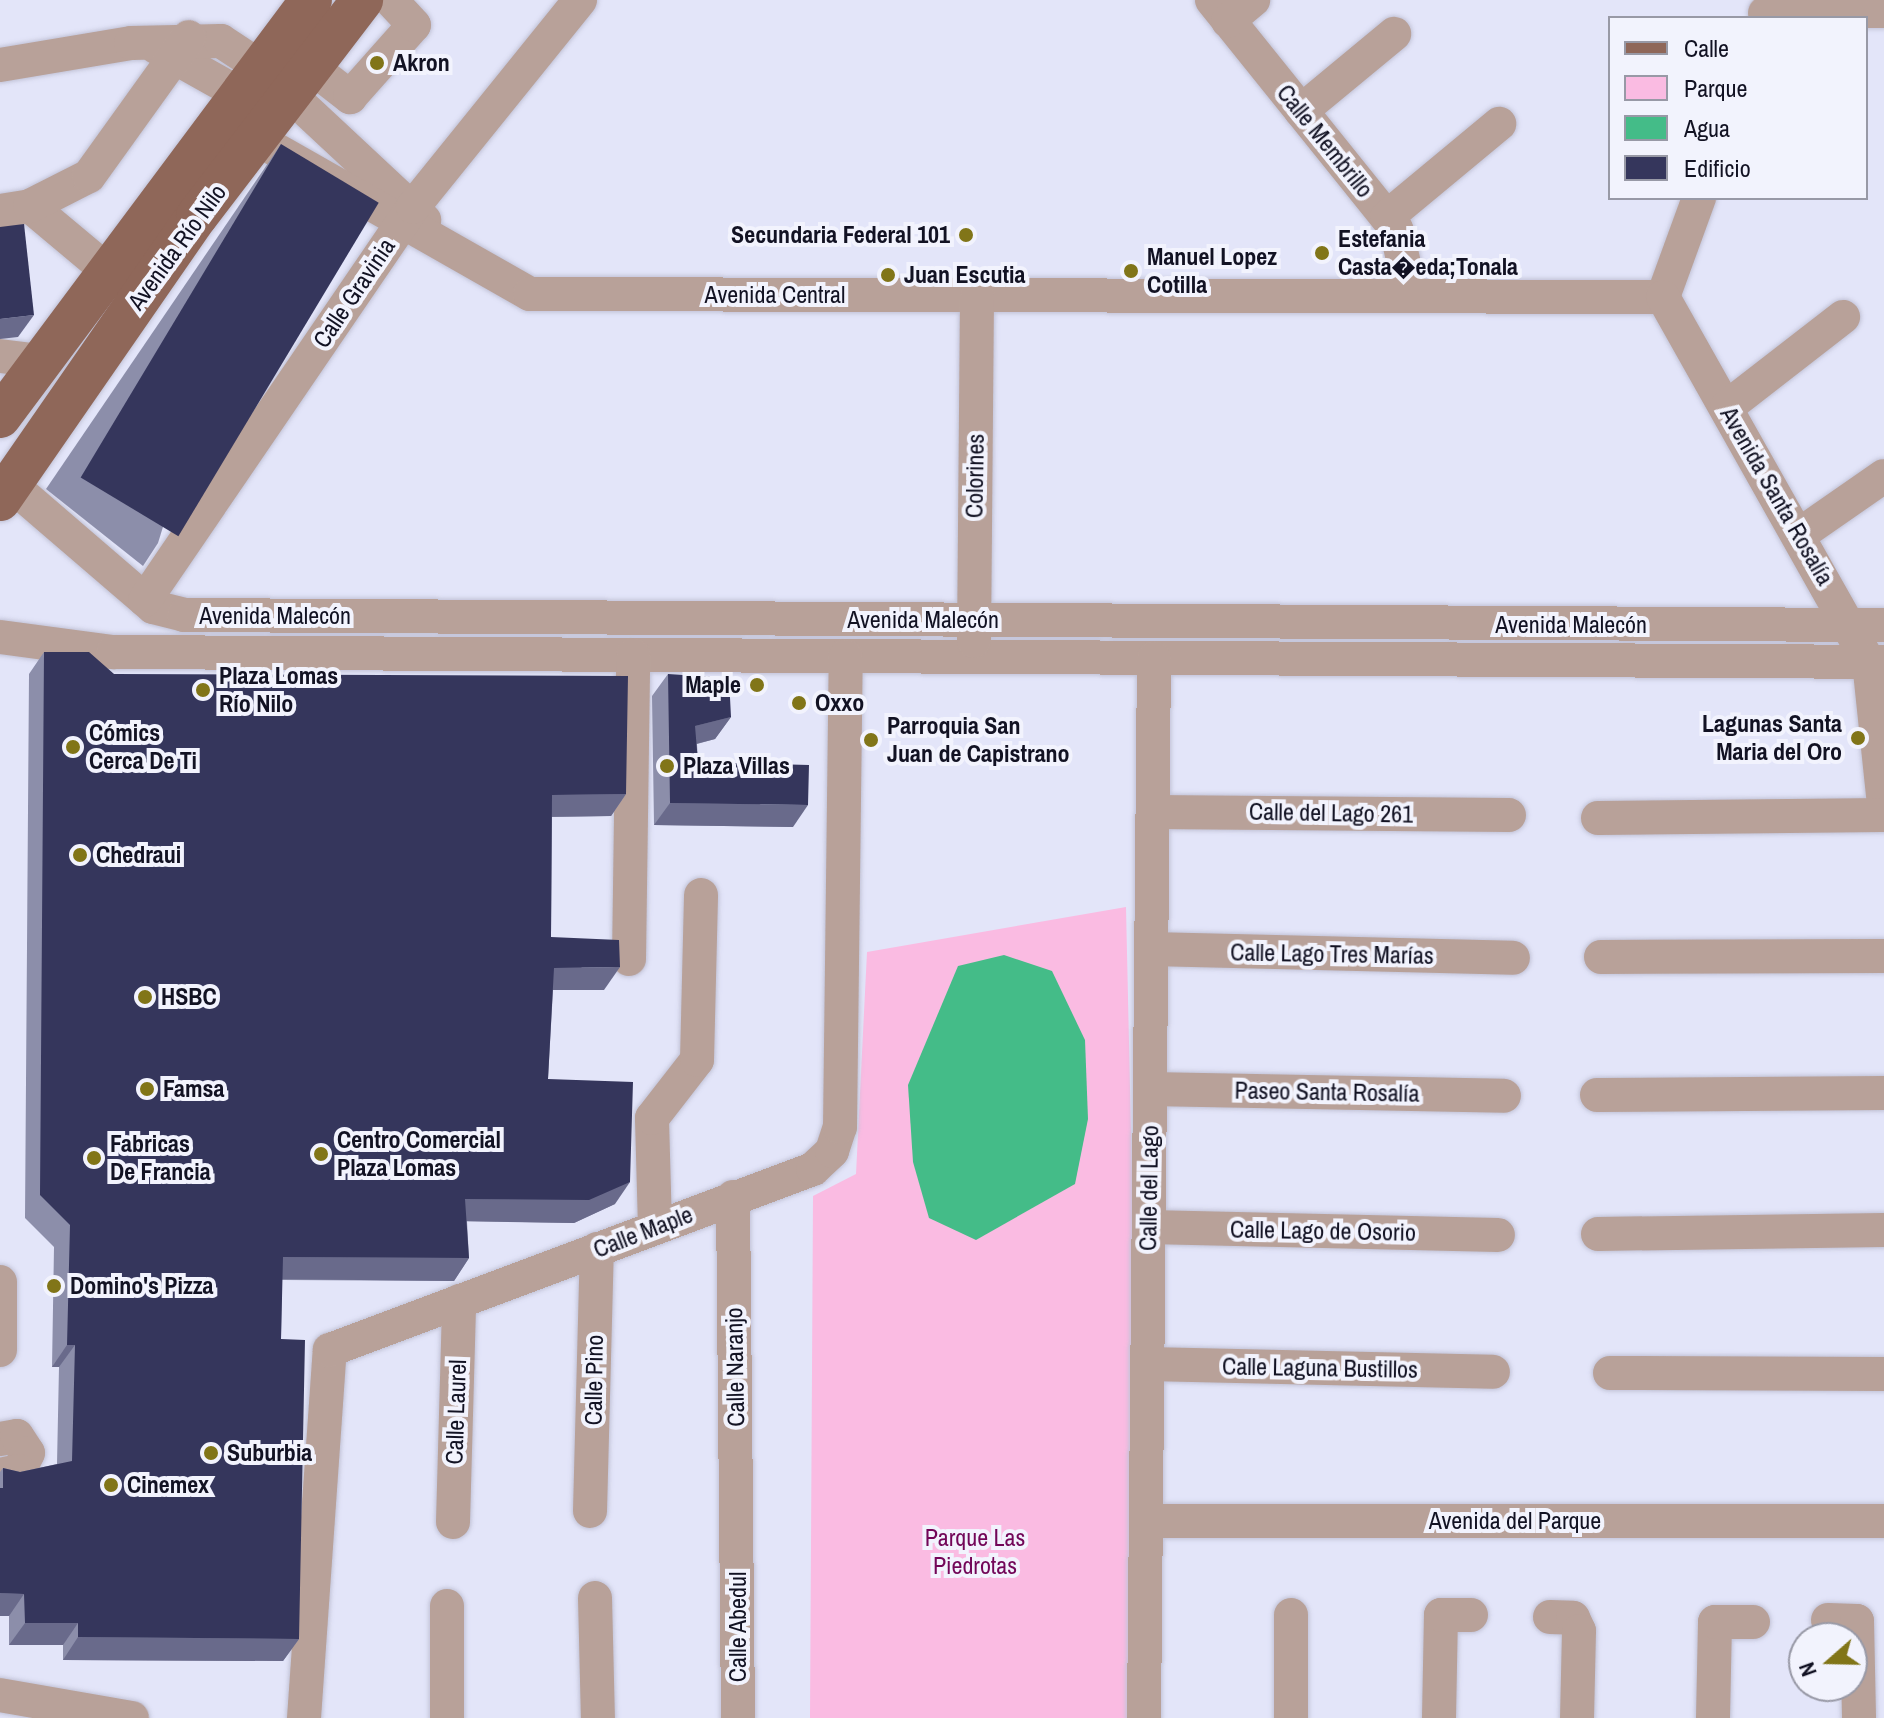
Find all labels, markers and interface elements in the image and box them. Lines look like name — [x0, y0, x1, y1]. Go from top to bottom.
legend — [1608, 16, 1868, 200]
text: Calle — [1684, 32, 1729, 64]
place label: Akron — [393, 49, 450, 77]
marker: Akron — [368, 54, 386, 72]
text: Parque — [1684, 72, 1747, 104]
street label: Calle Membrillo — [1271, 79, 1379, 203]
text: Agua — [1684, 112, 1730, 144]
text: Edificio — [1684, 152, 1751, 184]
street label: Avenida Río Nilo — [122, 178, 232, 316]
place label: Secundaria Federal 101 — [731, 221, 950, 249]
place label: Estefania Casta�eda;Tonala — [1338, 225, 1518, 281]
marker: Secundaria Federal 101 — [957, 226, 975, 244]
street label: Calle Gravinia — [307, 233, 401, 353]
place label: Manuel Lopez Cotilla — [1147, 243, 1277, 299]
marker: Estefania Casta�eda;Tonala — [1313, 244, 1331, 262]
place label: Juan Escutia — [904, 261, 1025, 289]
marker: Manuel Lopez Cotilla — [1122, 262, 1140, 280]
marker: Juan Escutia — [879, 266, 897, 284]
street label: Avenida Central — [705, 281, 845, 309]
street label: Avenida Santa Rosalía — [1714, 402, 1840, 590]
street label: Colorines — [960, 434, 990, 518]
street label: Avenida Malecón — [199, 602, 351, 630]
street label: Avenida Malecón — [847, 606, 999, 634]
street label: Avenida Malecón — [1495, 611, 1647, 639]
place label: Plaza Lomas Río Nilo — [219, 662, 338, 718]
place label: Maple — [685, 671, 741, 699]
marker: Maple — [748, 676, 766, 694]
marker: Plaza Lomas Río Nilo — [194, 681, 212, 699]
place label: Oxxo — [815, 689, 864, 717]
marker: Oxxo — [790, 694, 808, 712]
place label: Lagunas Santa Maria del Oro — [1702, 710, 1842, 766]
place label: Parroquia San Juan de Capistrano — [887, 712, 1070, 768]
place label: Cómics Cerca De Ti — [89, 719, 197, 775]
marker: Lagunas Santa Maria del Oro — [1849, 729, 1867, 747]
marker: Parroquia San Juan de Capistrano — [862, 731, 880, 749]
marker: Cómics Cerca De Ti — [64, 738, 82, 756]
place label: Plaza Villas — [683, 752, 790, 780]
marker: Plaza Villas — [658, 757, 676, 775]
street label: Calle del Lago 261 — [1249, 797, 1413, 829]
place label: Chedraui — [96, 841, 181, 869]
marker: Chedraui — [71, 846, 89, 864]
street label: Calle Lago Tres Marías — [1230, 938, 1434, 970]
place label: HSBC — [161, 983, 217, 1011]
marker: HSBC — [136, 988, 154, 1006]
place label: Famsa — [163, 1075, 224, 1103]
street label: Paseo Santa Rosalía — [1234, 1076, 1420, 1108]
marker: Famsa — [138, 1080, 156, 1098]
street label: Calle del Lago — [1134, 1125, 1164, 1251]
place label: Centro Comercial Plaza Lomas — [337, 1126, 501, 1182]
place label: Fabricas De Francia — [110, 1130, 211, 1186]
marker: Centro Comercial Plaza Lomas — [312, 1145, 330, 1163]
marker: Fabricas De Francia — [85, 1149, 103, 1167]
street label: Calle Maple — [589, 1200, 697, 1264]
street label: Calle Lago de Osorio — [1230, 1215, 1416, 1247]
place label: Domino's Pizza — [70, 1272, 214, 1300]
marker: Domino's Pizza — [45, 1277, 63, 1295]
street label: Calle Naranjo — [720, 1307, 750, 1427]
street label: Calle Pino — [579, 1334, 609, 1426]
street label: Calle Laguna Bustillos — [1222, 1352, 1418, 1384]
street label: Calle Laurel — [440, 1359, 472, 1465]
place label: Suburbia — [227, 1439, 312, 1467]
marker: Suburbia — [202, 1444, 220, 1462]
place label: Cinemex — [127, 1471, 209, 1499]
marker: Cinemex — [102, 1476, 120, 1494]
street label: Avenida del Parque — [1429, 1507, 1601, 1535]
park label: Parque Las Piedrotas — [925, 1524, 1025, 1580]
street label: Calle Abedul — [724, 1571, 752, 1683]
north arrow — [1788, 1622, 1868, 1702]
text: N — [1791, 1658, 1824, 1681]

